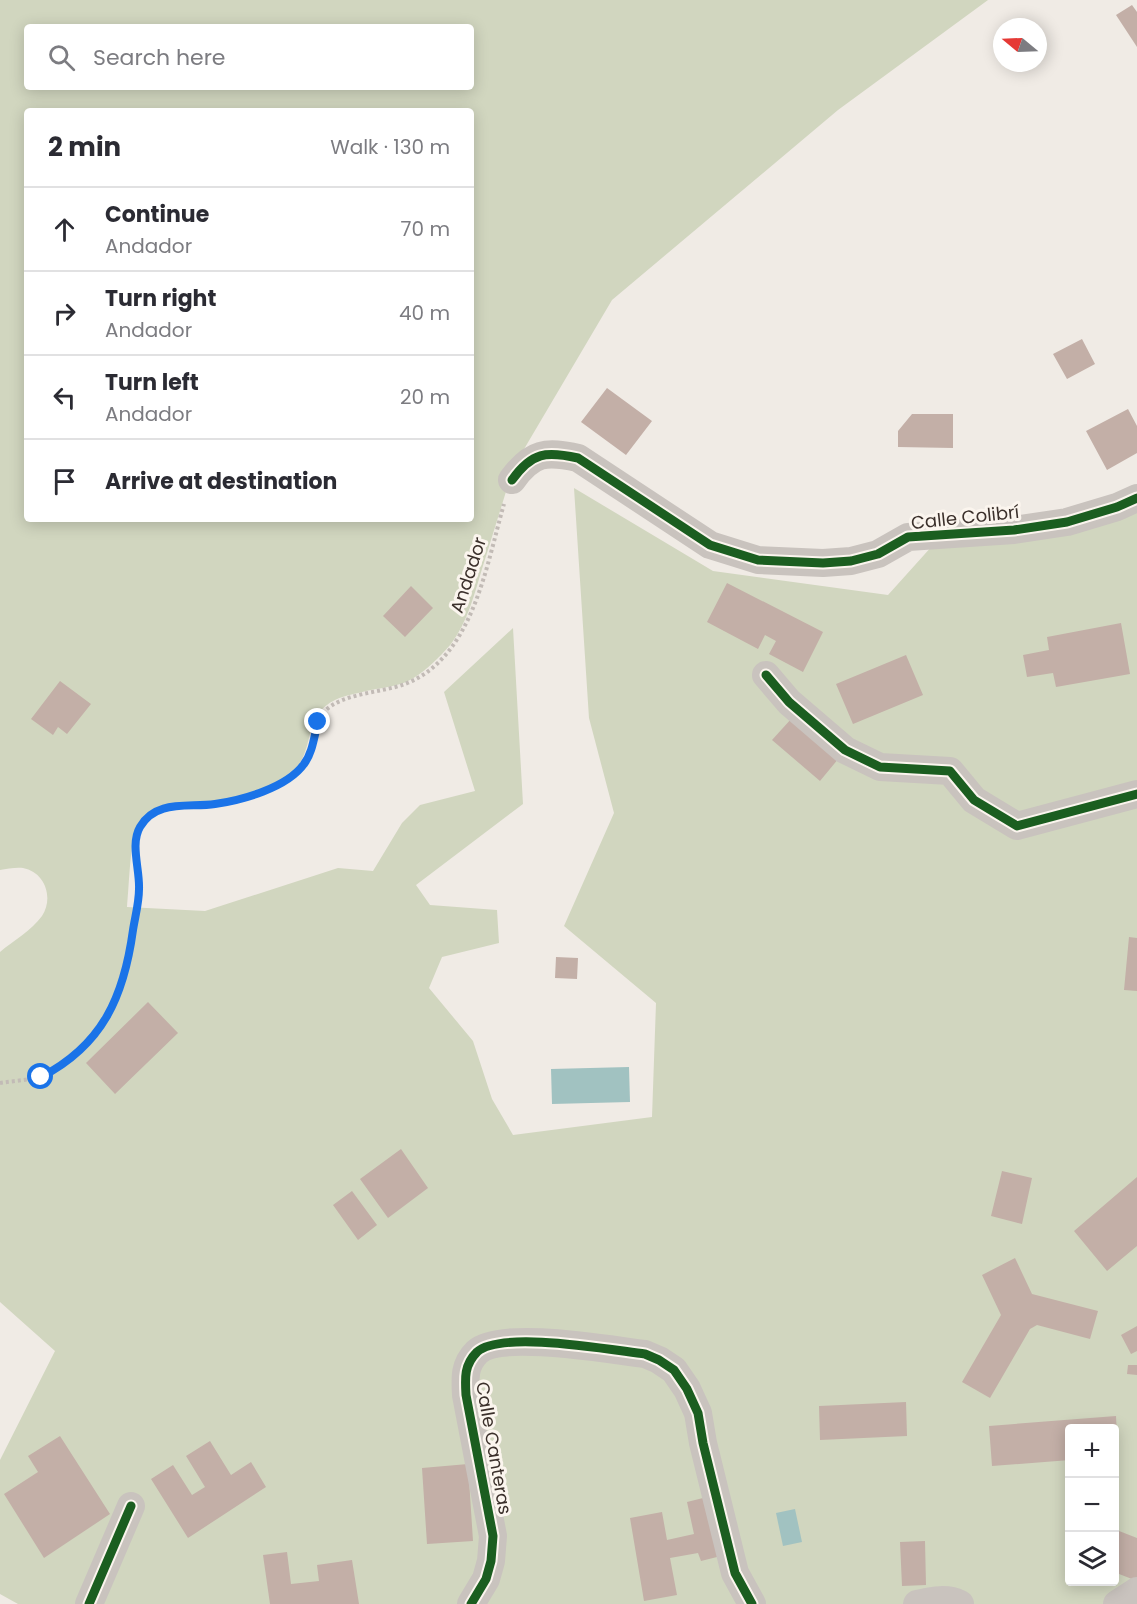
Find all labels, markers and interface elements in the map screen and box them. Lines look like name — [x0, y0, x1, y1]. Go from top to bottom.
north arrow — [993, 18, 1047, 72]
search box — [24, 24, 474, 90]
icon: search — [45, 41, 78, 74]
text: Search here — [93, 42, 226, 73]
text: 2 min — [48, 129, 121, 165]
text: Walk · 130 m — [330, 133, 450, 161]
text: Continue — [105, 199, 209, 230]
icon: ahead — [48, 213, 81, 246]
text: 70 m — [401, 215, 450, 243]
text: Andador — [105, 232, 192, 260]
text: Turn right — [105, 283, 216, 314]
icon: right — [48, 297, 81, 330]
text: 40 m — [399, 299, 450, 327]
text: Andador — [105, 316, 192, 344]
text: Turn left — [105, 367, 199, 398]
icon: left — [48, 381, 81, 414]
text: 20 m — [400, 383, 450, 411]
text: Andador — [105, 400, 192, 428]
icon: arrive — [48, 465, 81, 498]
text: Arrive at destination — [105, 466, 337, 497]
street label: Calle Colibrí — [910, 499, 1020, 535]
street label: Andador — [444, 534, 492, 616]
route end — [304, 708, 330, 734]
route start — [27, 1063, 53, 1089]
street label: Calle Canteras — [470, 1380, 518, 1516]
map controls — [1065, 1424, 1119, 1586]
button: + — [1065, 1424, 1119, 1478]
button: − — [1065, 1478, 1119, 1532]
button: layers — [1065, 1532, 1119, 1586]

